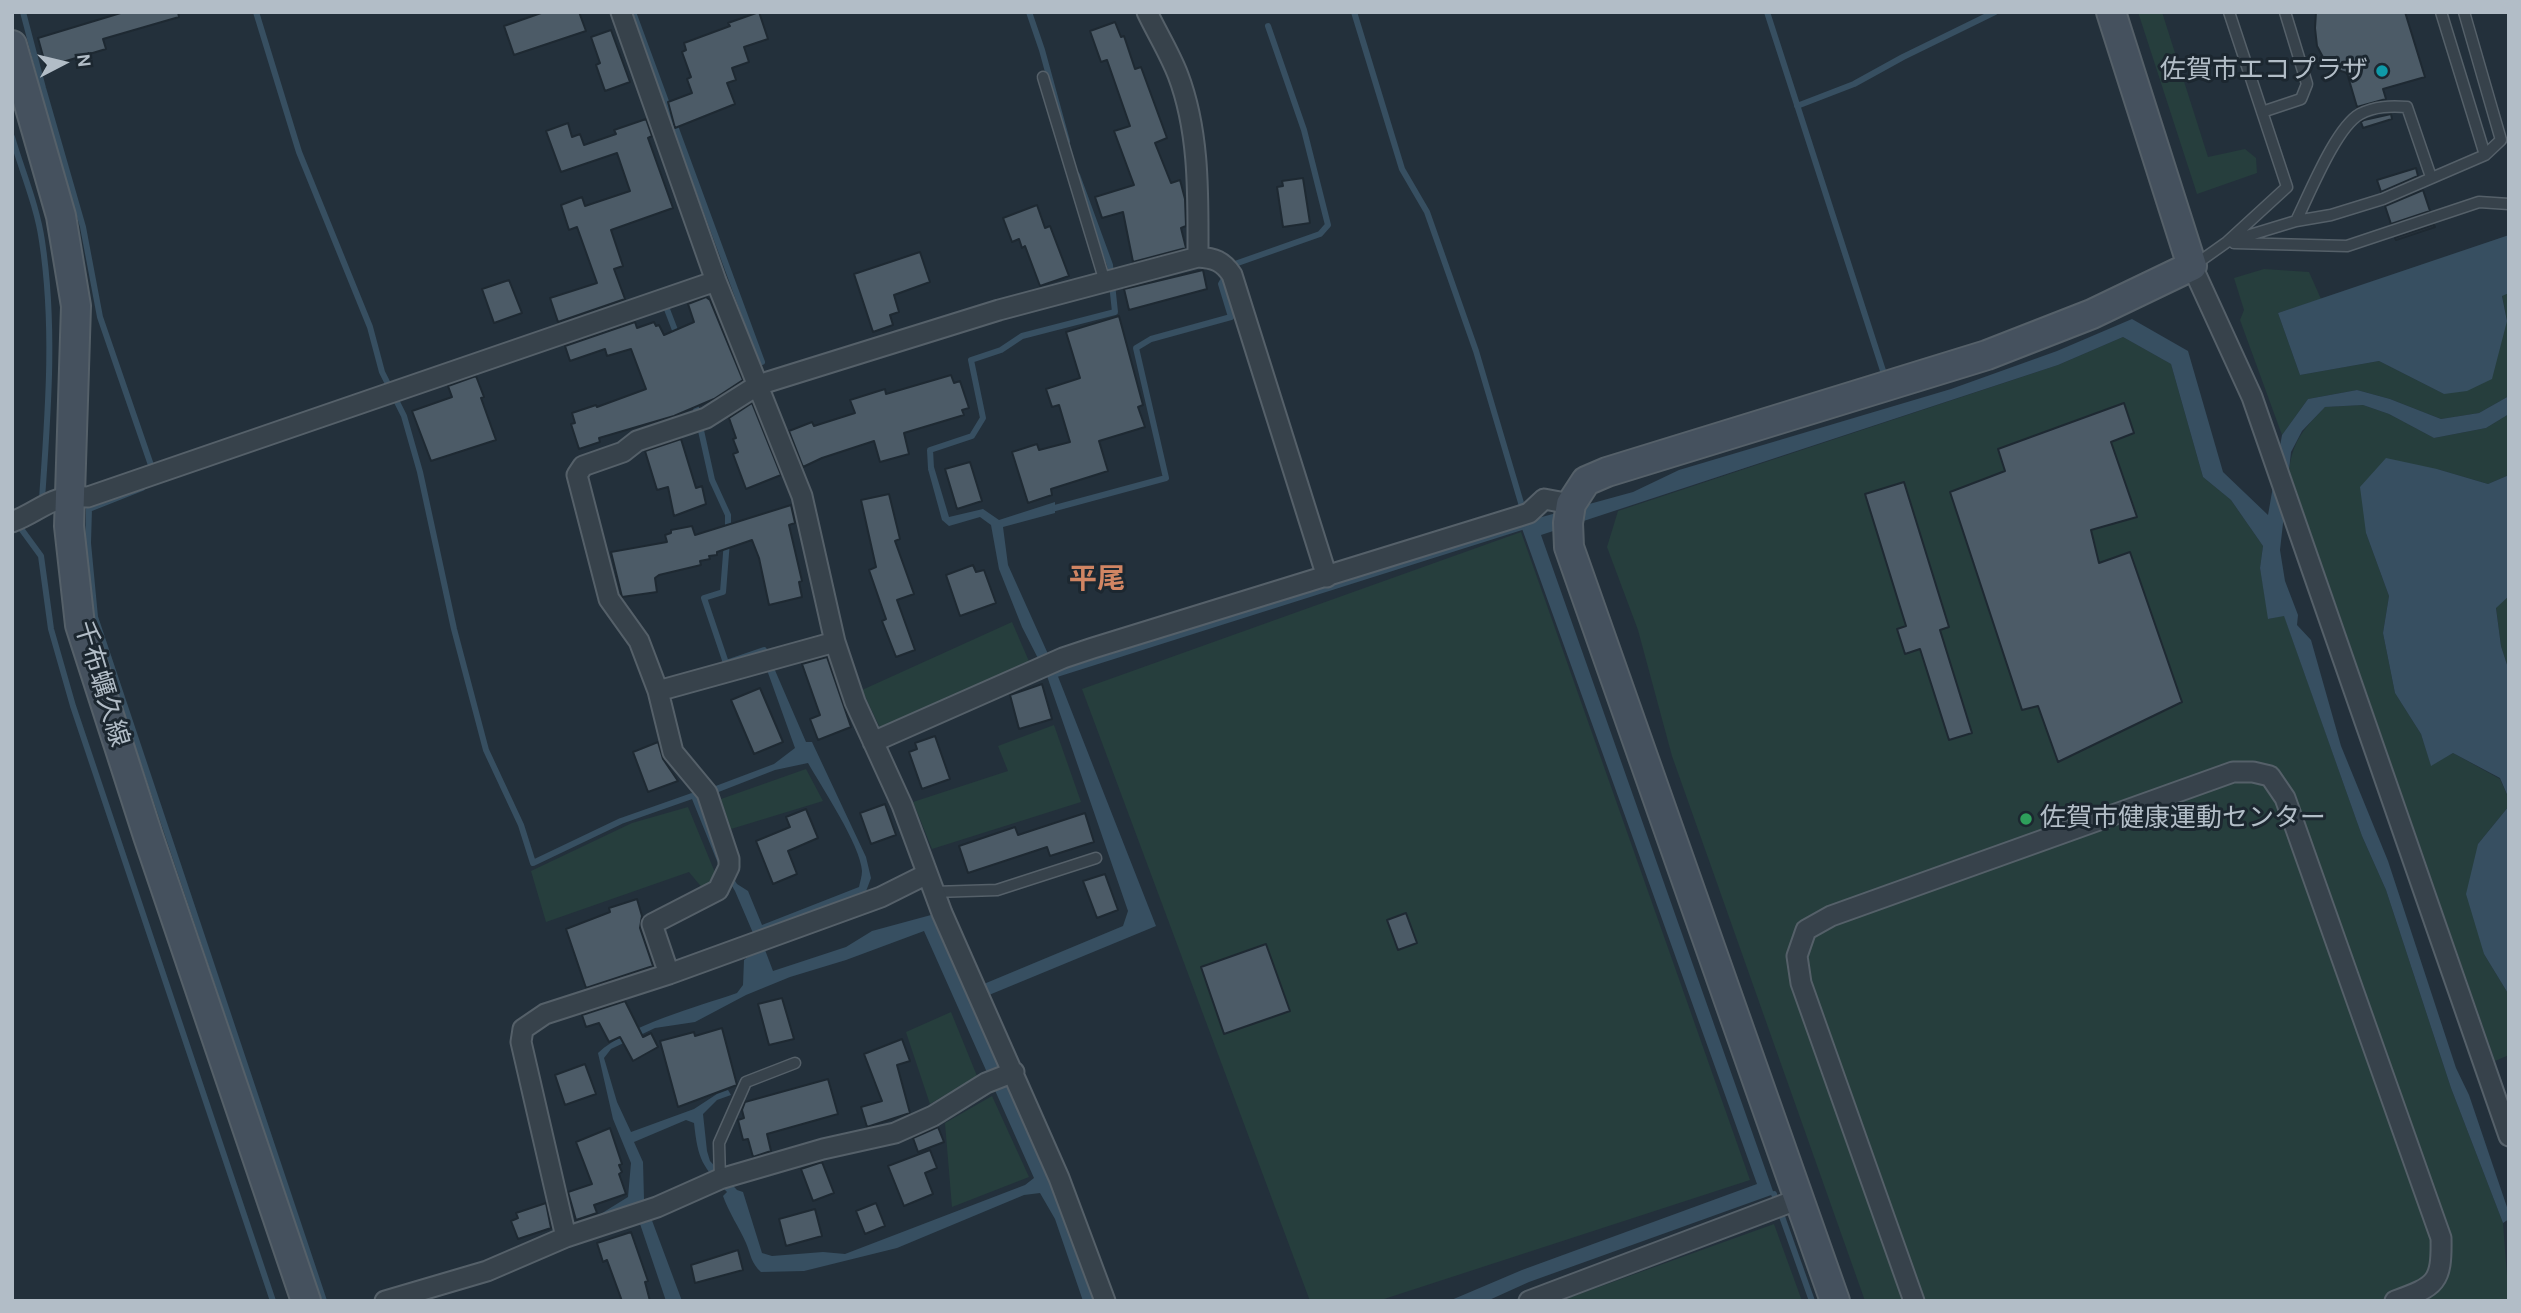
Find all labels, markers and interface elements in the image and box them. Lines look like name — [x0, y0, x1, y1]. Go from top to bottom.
north arrow — [28, 28, 98, 98]
text: N — [72, 52, 96, 69]
place label: 佐賀市エコプラザ — [2160, 55, 2368, 87]
marker: 佐賀市エコプラザ — [2374, 63, 2390, 79]
district label: 平尾 — [1069, 563, 1125, 597]
street label: 千布蠣久線 — [67, 617, 135, 751]
place label: 佐賀市健康運動センター — [2040, 803, 2326, 835]
marker: 佐賀市健康運動センター — [2018, 811, 2034, 827]

